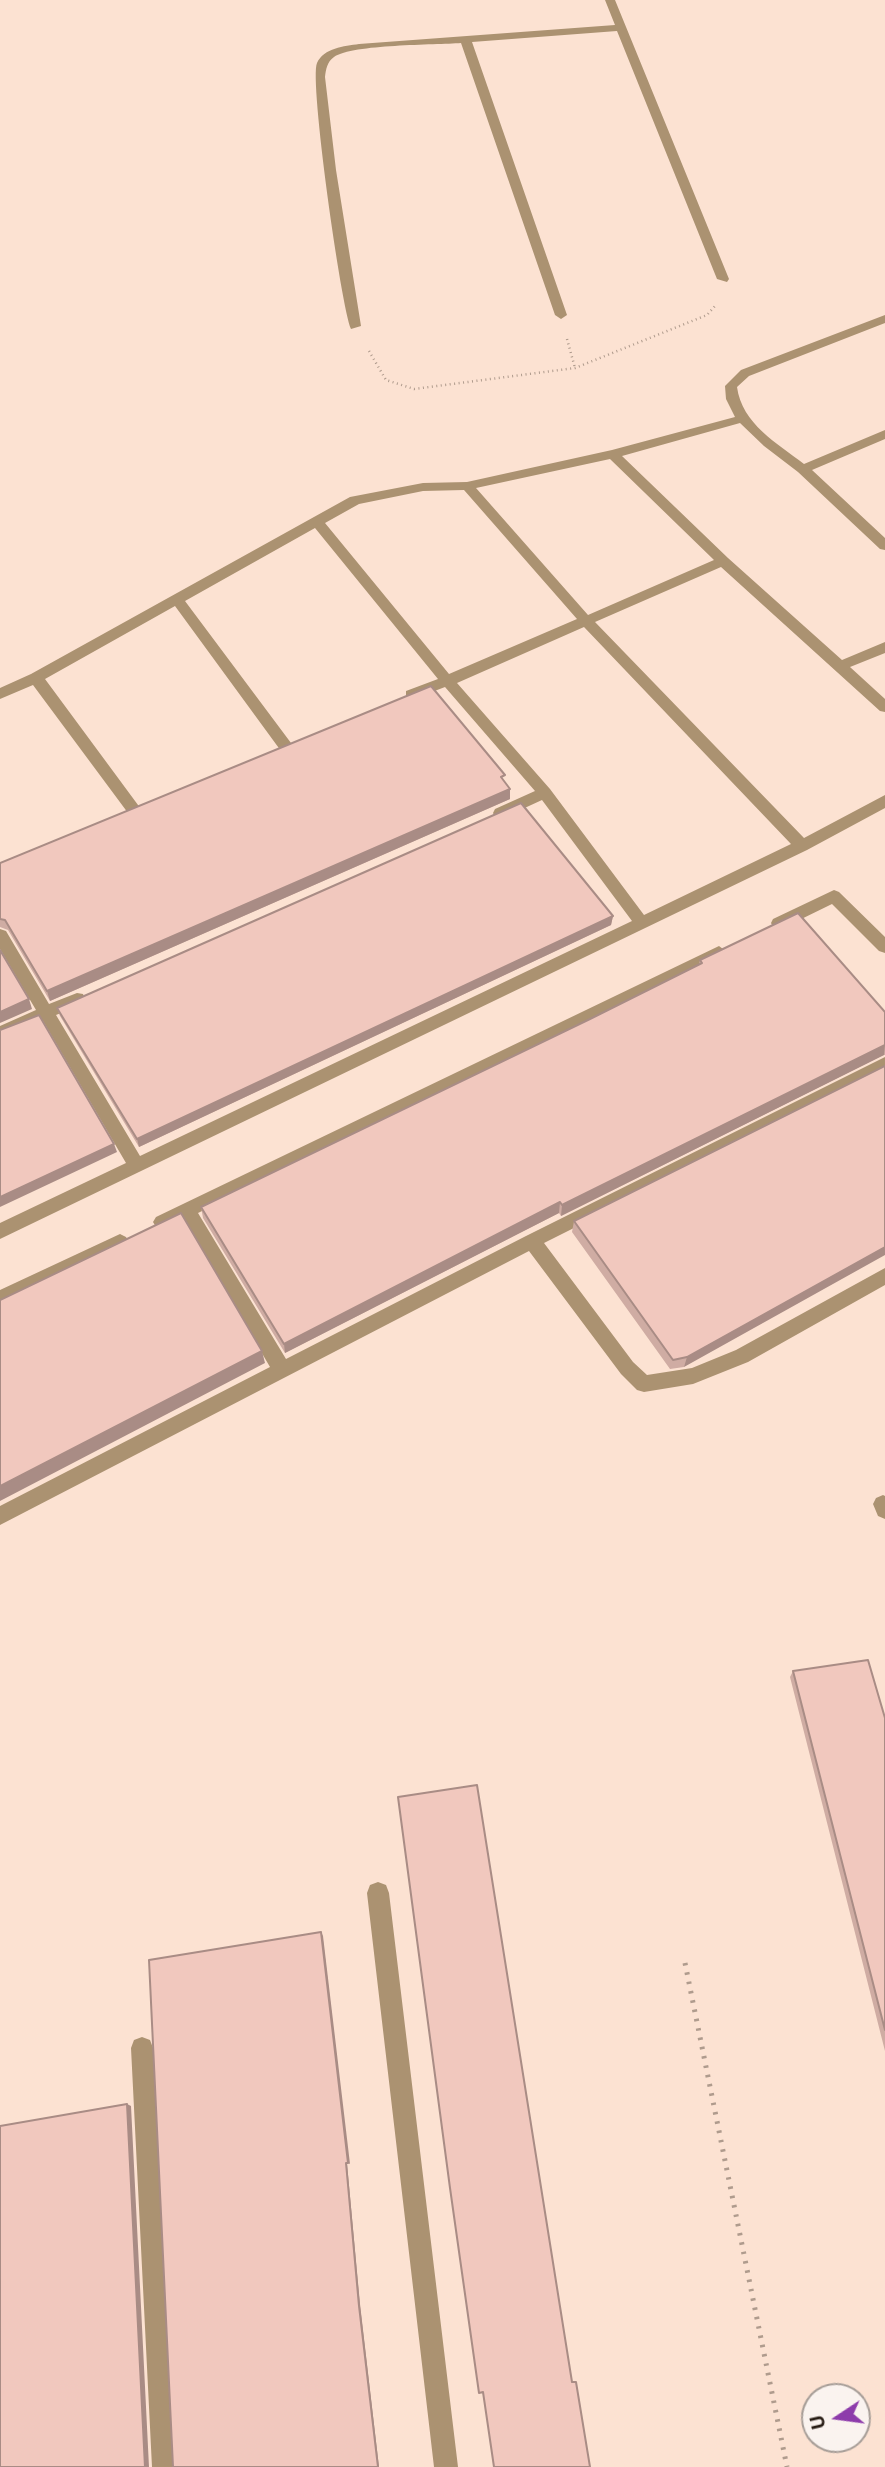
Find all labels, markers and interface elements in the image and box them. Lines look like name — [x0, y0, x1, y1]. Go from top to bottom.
north arrow — [801, 2383, 871, 2453]
text: U — [803, 2412, 832, 2432]

